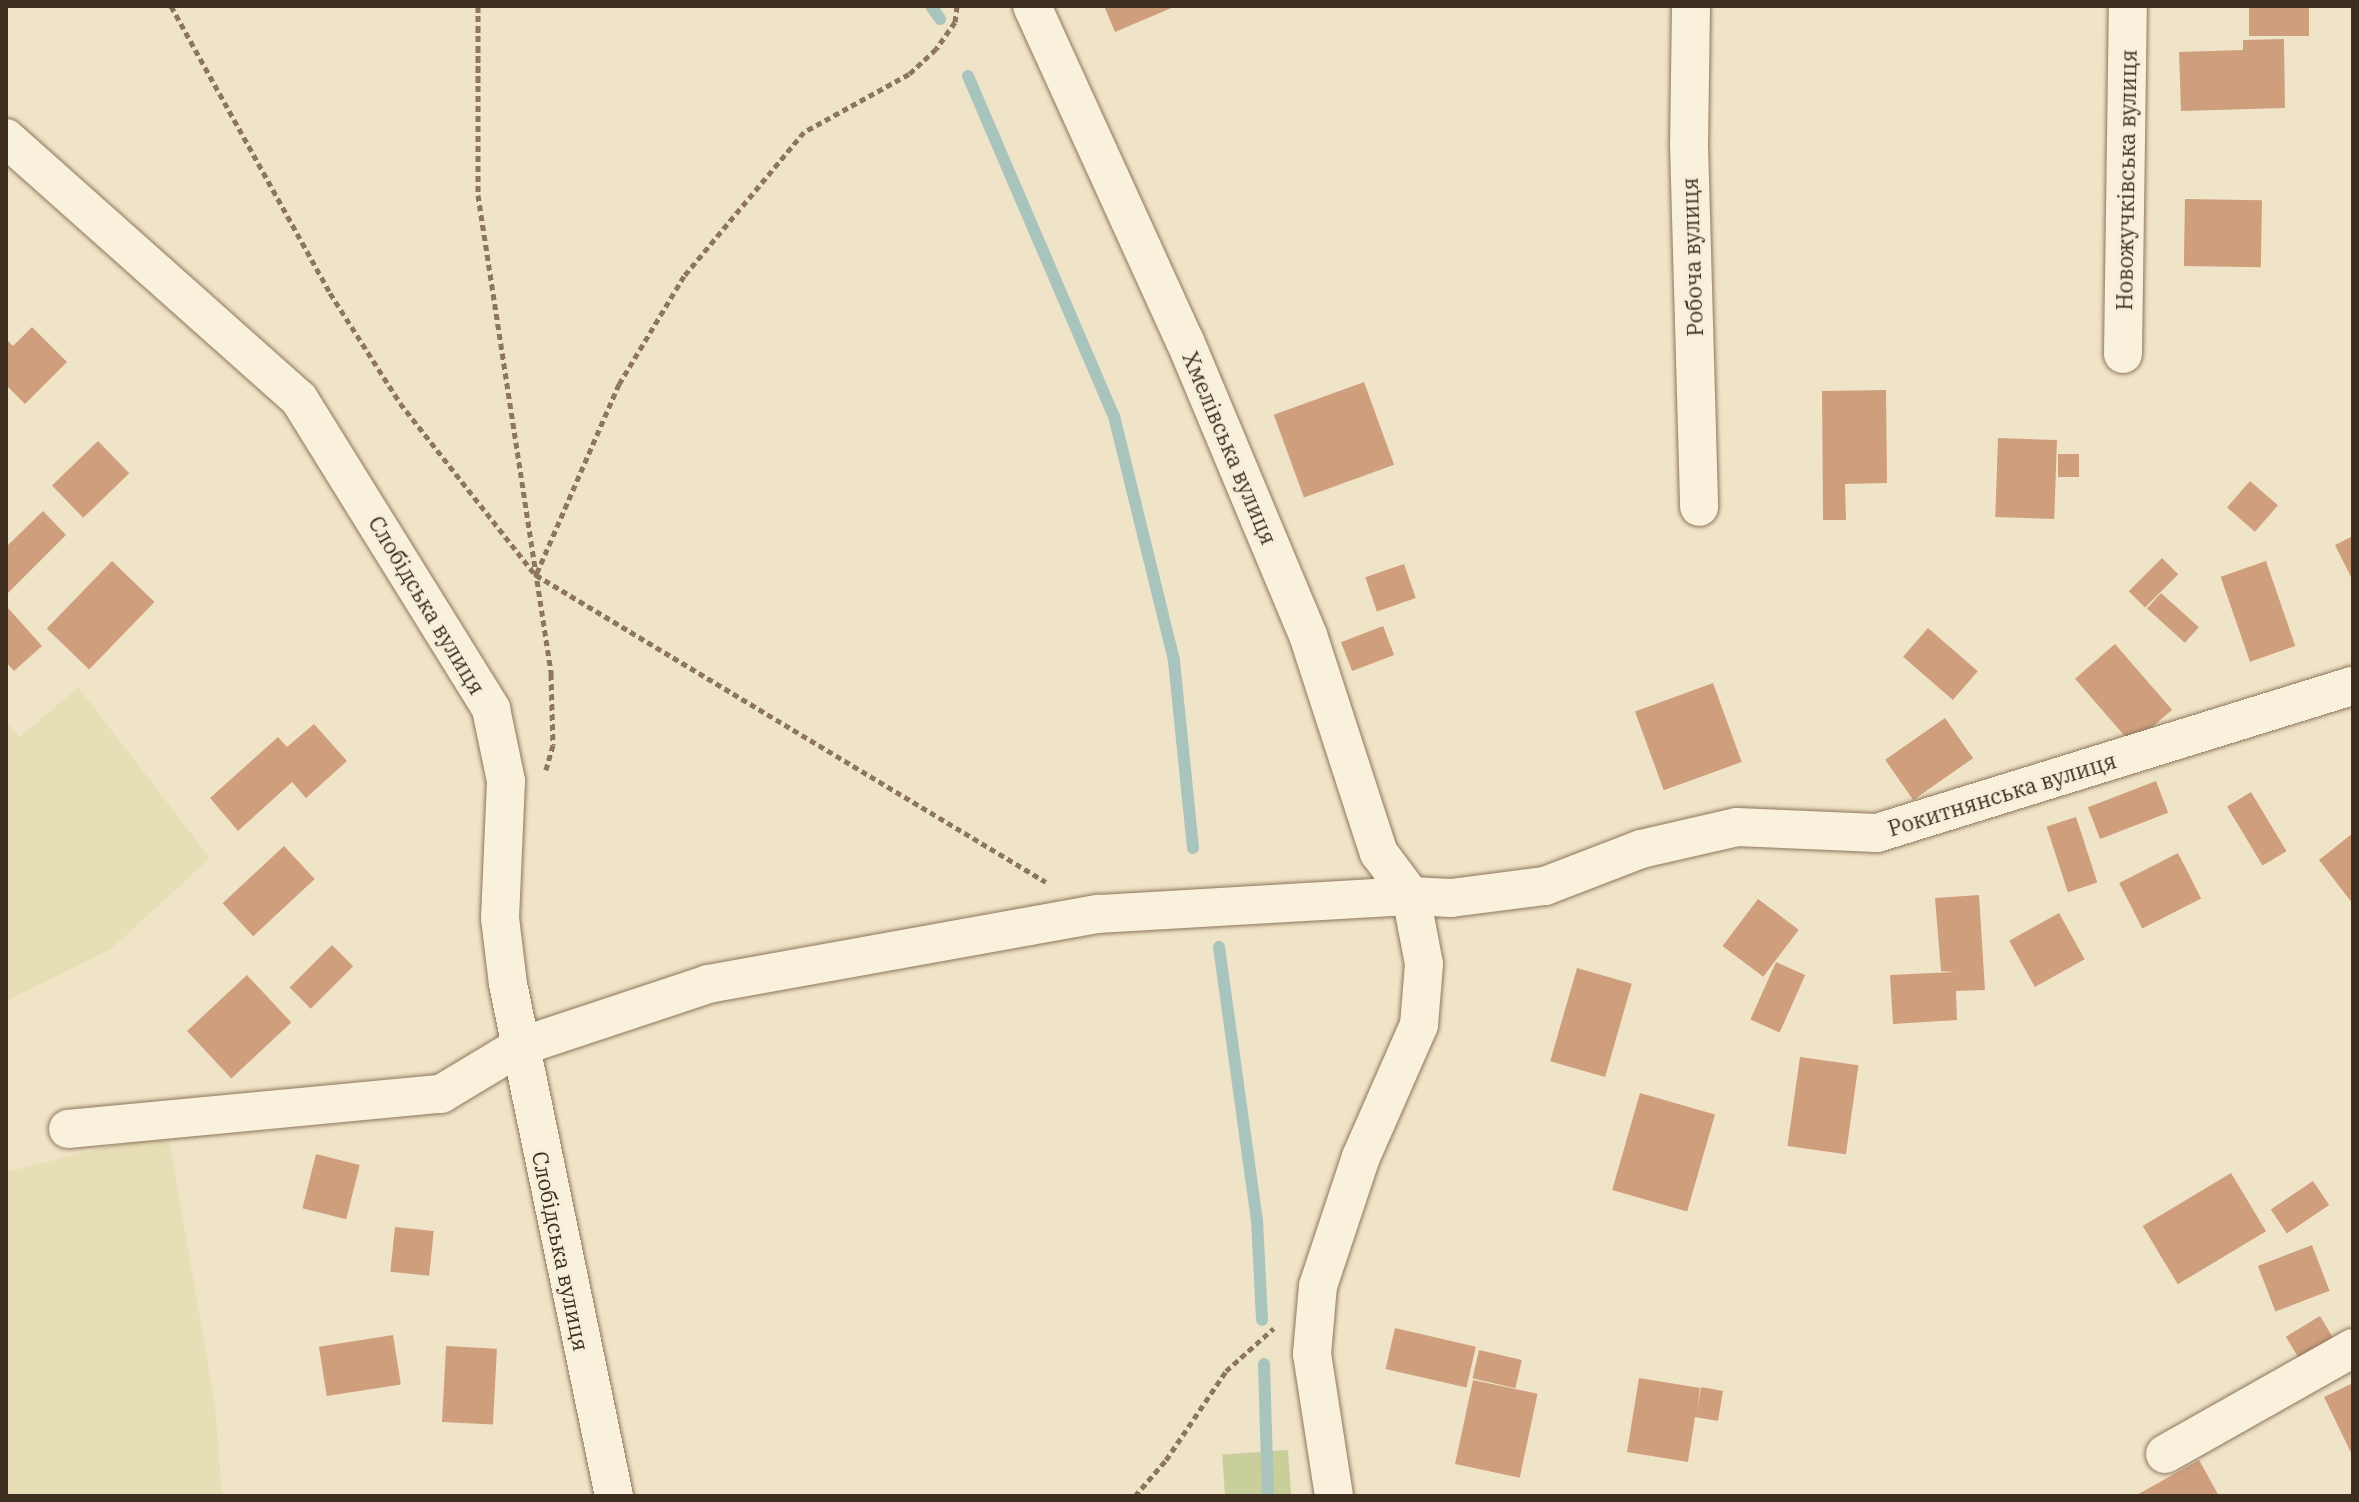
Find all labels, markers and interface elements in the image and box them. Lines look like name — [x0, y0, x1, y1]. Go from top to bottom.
street label: Новожучківська вулиця — [2111, 49, 2141, 311]
street label: Робоча вулиця — [1676, 177, 1708, 337]
street label: Хмелівська вулиця — [1177, 348, 1283, 548]
street label: Слобідська вулиця — [363, 511, 491, 699]
street label: Рокитнянська вулиця — [1885, 747, 2119, 841]
street label: Слобідська вулиця — [527, 1149, 595, 1353]

